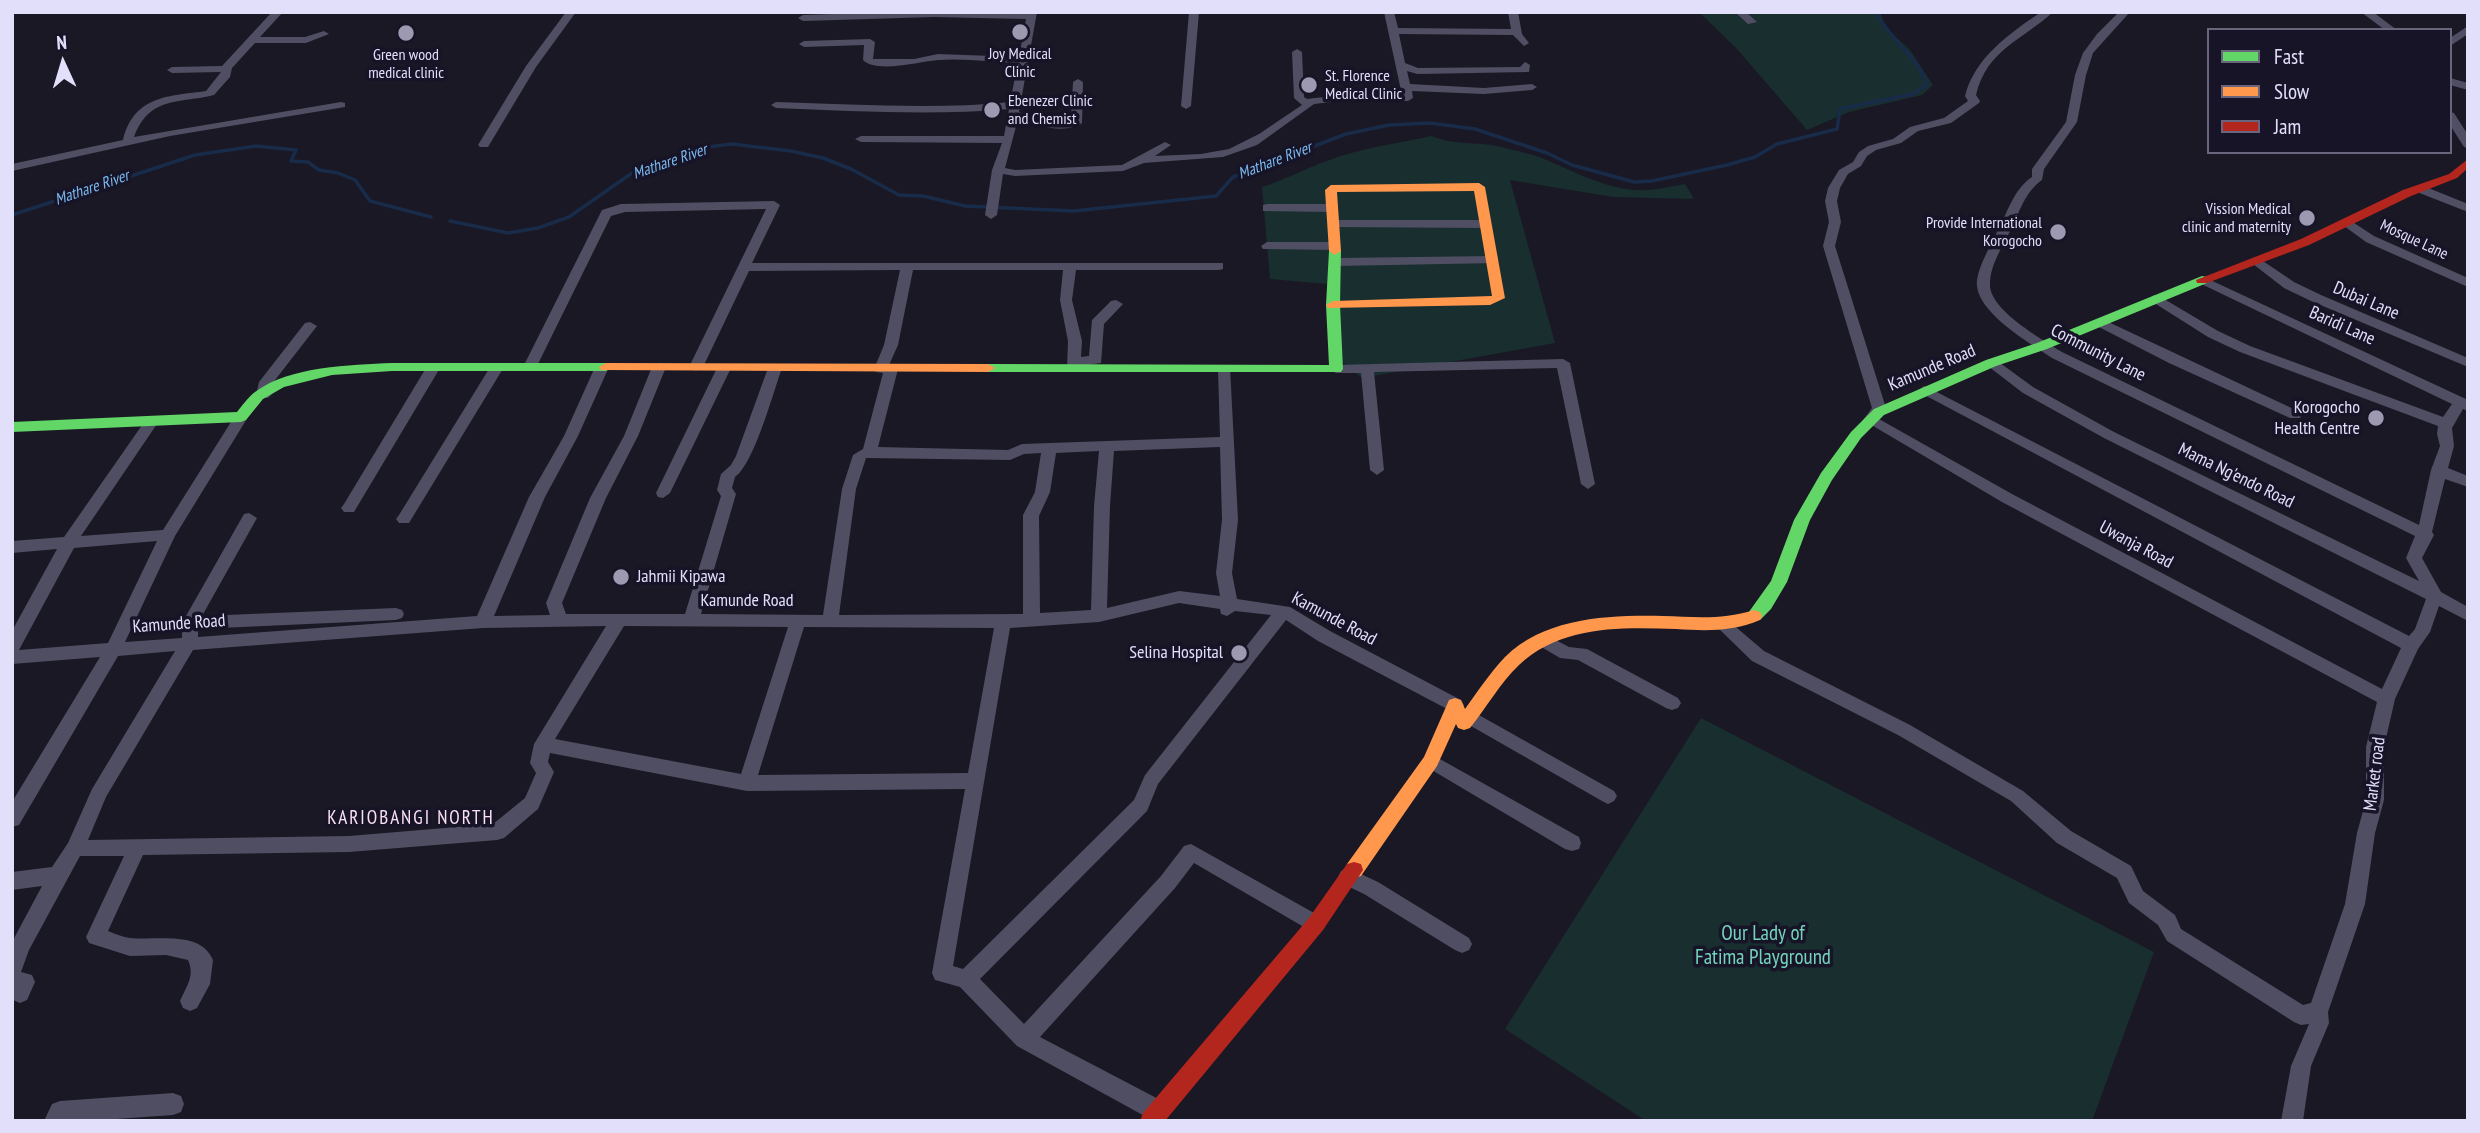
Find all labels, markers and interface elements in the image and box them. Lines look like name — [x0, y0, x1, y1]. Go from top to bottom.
marker: Joy Medical Clinic — [1010, 22, 1030, 42]
marker: Green wood medical clinic — [396, 23, 416, 43]
north arrow — [28, 28, 98, 98]
legend — [2207, 28, 2452, 154]
text: N — [56, 30, 67, 54]
text: Fast — [2274, 43, 2304, 70]
place label: Joy Medical Clinic — [988, 44, 1052, 82]
place label: Green wood medical clinic — [368, 45, 444, 83]
place label: St. Florence Medical Clinic — [1325, 66, 1402, 104]
marker: St. Florence Medical Clinic — [1299, 75, 1319, 95]
text: Slow — [2274, 78, 2309, 105]
place label: Ebenezer Clinic and Chemist — [1008, 91, 1093, 129]
marker: Ebenezer Clinic and Chemist — [982, 100, 1002, 120]
text: Jam — [2274, 113, 2301, 140]
water label: Mathare River — [1236, 138, 1314, 184]
water label: Mathare River — [630, 140, 710, 184]
water label: Mathare River — [52, 166, 132, 210]
place label: Vission Medical clinic and maternity — [2182, 199, 2291, 237]
marker: Vission Medical clinic and maternity — [2297, 208, 2317, 228]
place label: Provide International Korogocho — [1926, 213, 2042, 251]
street label: Mosque Lane — [2377, 216, 2451, 264]
marker: Provide International Korogocho — [2048, 222, 2068, 242]
street label: Dubai Lane — [2330, 277, 2402, 325]
street label: Baridi Lane — [2306, 302, 2378, 350]
street label: Community Lane — [2047, 320, 2149, 386]
street label: Kamunde Road — [1885, 340, 1979, 396]
place label: Korogocho Health Centre — [2274, 397, 2360, 440]
marker: Korogocho Health Centre — [2366, 408, 2386, 428]
street label: Mama Ng'endo Road — [2175, 439, 2297, 513]
street label: Uwanja Road — [2095, 517, 2177, 573]
place label: Jahmii Kipawa — [637, 566, 725, 588]
marker: Jahmii Kipawa — [611, 567, 631, 587]
street label: Kamunde Road — [1288, 588, 1380, 650]
street label: Kamunde Road — [701, 590, 793, 612]
street label: Kamunde Road — [132, 610, 226, 638]
place label: Selina Hospital — [1129, 642, 1223, 664]
marker: Selina Hospital — [1229, 643, 1249, 663]
street label: Market road — [2360, 736, 2390, 812]
district label: KARIOBANGI NORTH — [329, 808, 493, 830]
park label: Our Lady of Fatima Playground — [1695, 921, 1831, 971]

